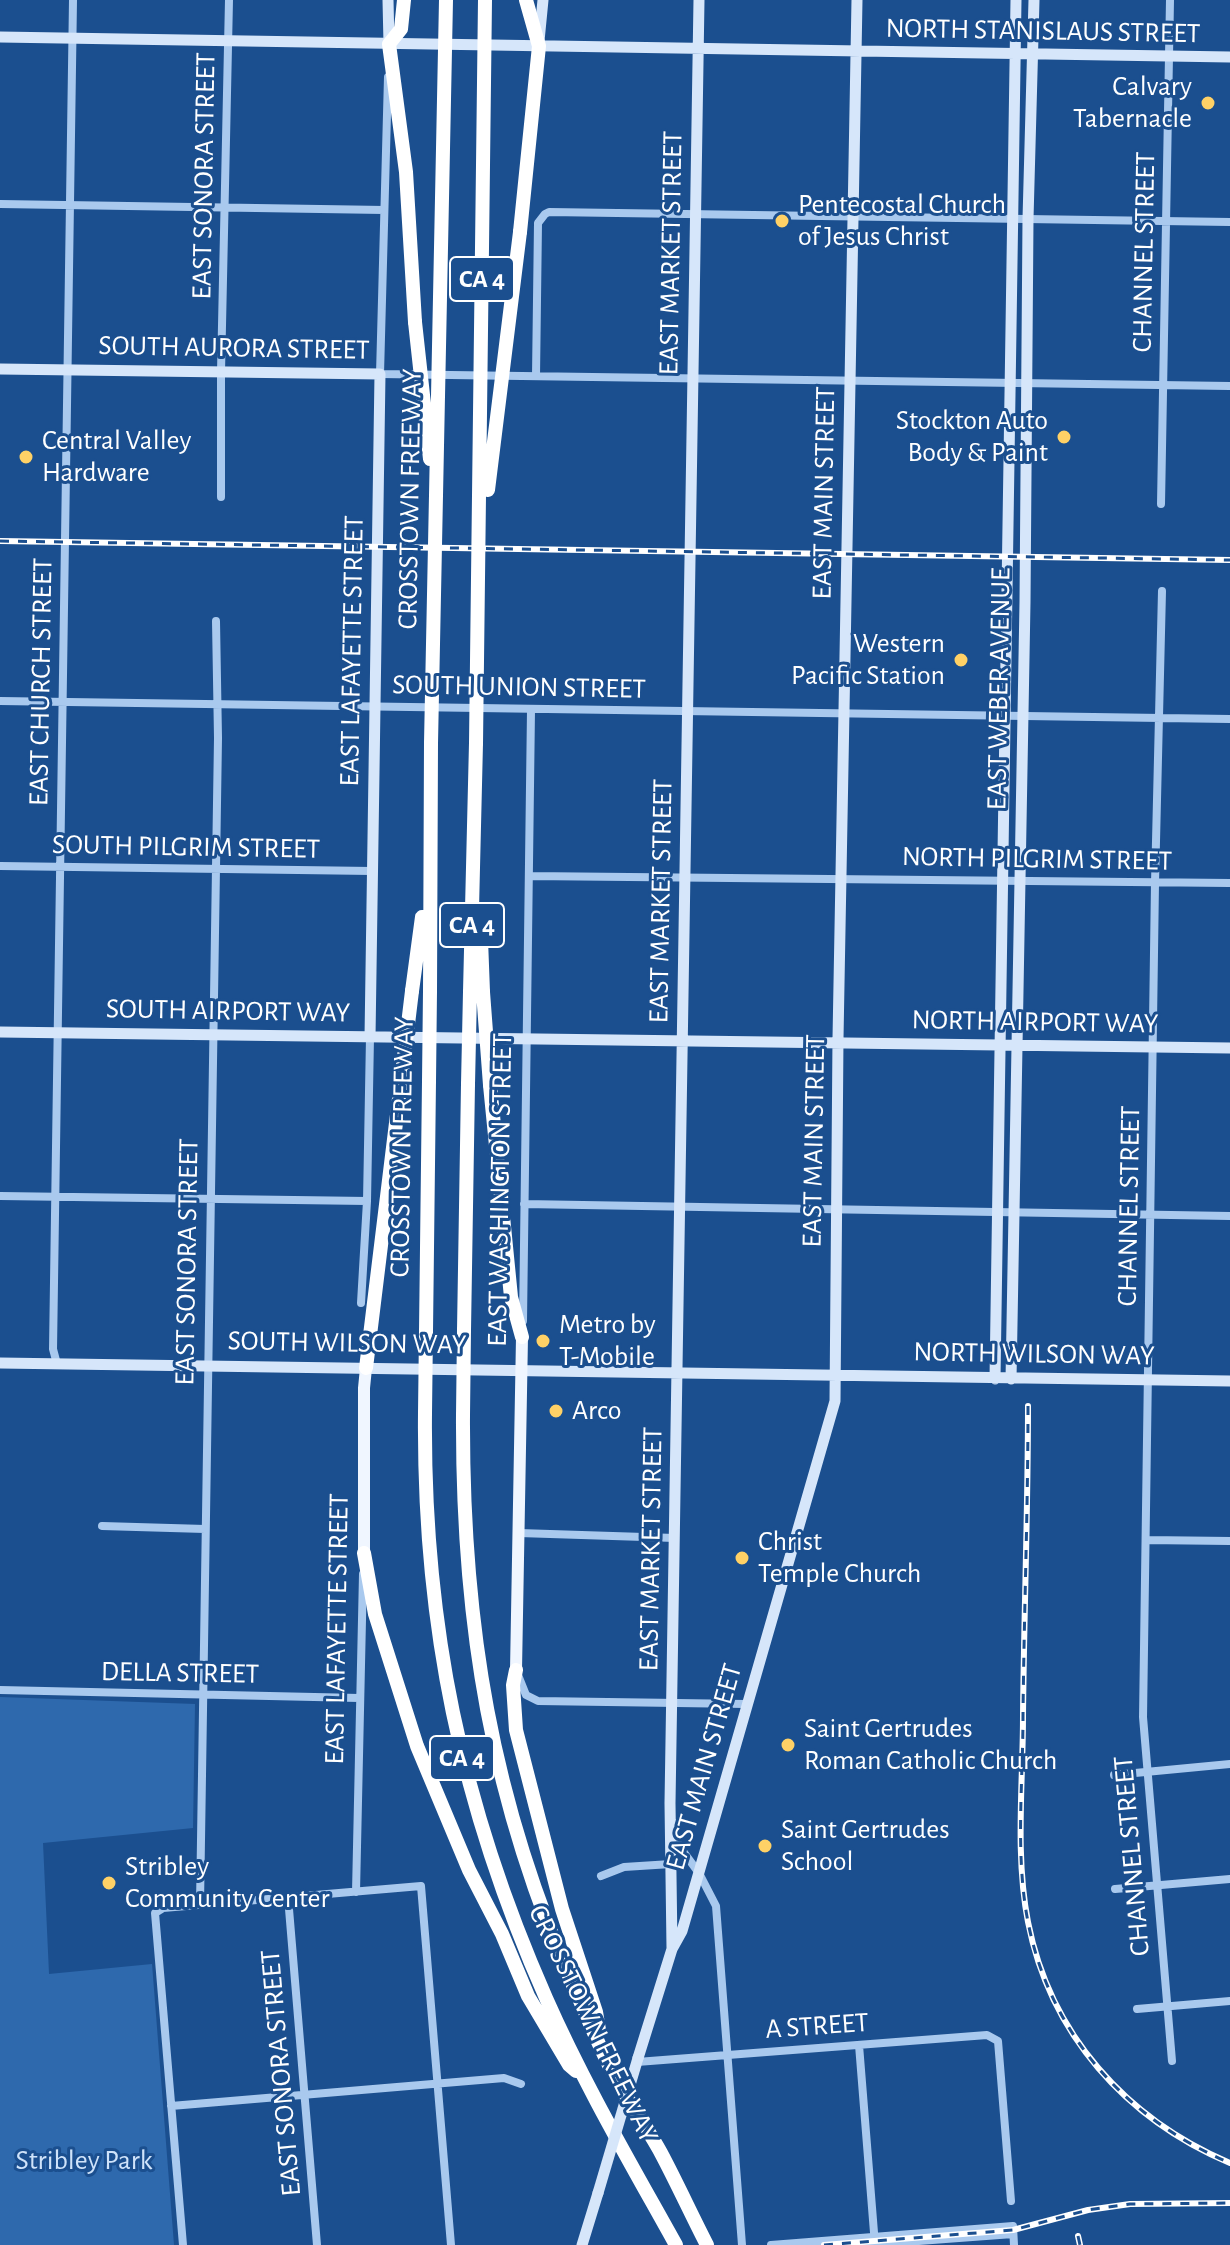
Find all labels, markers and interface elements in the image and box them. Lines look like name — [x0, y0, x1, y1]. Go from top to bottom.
street label: NORTH STANISLAUS STREET — [885, 11, 1201, 51]
street label: EAST SONORA STREET — [185, 52, 223, 300]
place label: Calvary Tabernacle — [1073, 70, 1192, 136]
marker: Calvary Tabernacle — [1199, 94, 1217, 112]
street label: EAST MARKET STREET — [652, 130, 690, 376]
street label: CHANNEL STREET — [1125, 151, 1163, 353]
place label: Pentecostal Church of Jesus Christ — [798, 188, 1006, 254]
marker: Pentecostal Church of Jesus Christ — [773, 212, 791, 230]
road number: CA 4 — [450, 257, 514, 301]
street label: SOUTH AURORA STREET — [98, 329, 370, 367]
street label: CROSSTOWN FREEWAY — [391, 368, 429, 630]
street label: EAST MAIN STREET — [805, 386, 843, 600]
place label: Stockton Auto Body & Paint — [896, 404, 1048, 470]
place label: Central Valley Hardware — [42, 424, 191, 490]
marker: Stockton Auto Body & Paint — [1055, 428, 1073, 446]
marker: Central Valley Hardware — [17, 448, 35, 466]
street label: EAST LAFAYETTE STREET — [333, 515, 371, 787]
street label: EAST CHURCH STREET — [22, 558, 60, 806]
street label: EAST WEBER AVENUE — [980, 567, 1018, 811]
place label: Western Pacific Station — [791, 627, 945, 693]
marker: Western Pacific Station — [952, 651, 970, 669]
street label: SOUTH UNION STREET — [392, 668, 646, 706]
street label: EAST MARKET STREET — [642, 778, 680, 1024]
street label: SOUTH PILGRIM STREET — [52, 828, 320, 866]
street label: NORTH PILGRIM STREET — [902, 840, 1172, 878]
road number: CA 4 — [440, 903, 504, 947]
street label: SOUTH AIRPORT WAY — [106, 992, 350, 1030]
street label: NORTH AIRPORT WAY — [911, 1003, 1159, 1041]
street label: CROSSTOWN FREEWAY — [383, 1016, 421, 1278]
street label: EAST WASHINGTON STREET — [480, 1033, 520, 1347]
street label: EAST MAIN STREET — [795, 1034, 833, 1248]
street label: CHANNEL STREET — [1110, 1105, 1148, 1307]
street label: EAST SONORA STREET — [168, 1138, 206, 1386]
place label: Metro by T-Mobile — [559, 1308, 656, 1374]
street label: SOUTH WILSON WAY — [227, 1324, 467, 1362]
marker: Metro by T-Mobile — [534, 1332, 552, 1350]
street label: NORTH WILSON WAY — [913, 1335, 1155, 1373]
place label: Arco — [572, 1394, 621, 1428]
marker: Arco — [547, 1402, 565, 1420]
street label: EAST MARKET STREET — [632, 1426, 670, 1672]
street label: EAST LAFAYETTE STREET — [318, 1493, 356, 1765]
place label: Christ Temple Church — [758, 1525, 921, 1591]
marker: Christ Temple Church — [733, 1549, 751, 1567]
street label: DELLA STREET — [101, 1655, 259, 1691]
street label: EAST MAIN STREET — [658, 1660, 750, 1874]
place label: Saint Gertrudes Roman Catholic Church — [804, 1712, 1057, 1778]
road number: CA 4 — [430, 1736, 494, 1780]
marker: Saint Gertrudes Roman Catholic Church — [779, 1736, 797, 1754]
street label: CHANNEL STREET — [1107, 1755, 1157, 1957]
place label: Saint Gertrudes School — [781, 1813, 950, 1879]
marker: Saint Gertrudes School — [756, 1837, 774, 1855]
place label: Stribley Community Center — [125, 1850, 330, 1916]
marker: Stribley Community Center — [100, 1874, 118, 1892]
street label: CROSSTOWN FREEWAY — [521, 1899, 665, 2149]
street label: EAST SONORA STREET — [253, 1948, 309, 2198]
street label: A STREET — [764, 2006, 870, 2046]
park label: Stribley Park — [15, 2144, 153, 2178]

